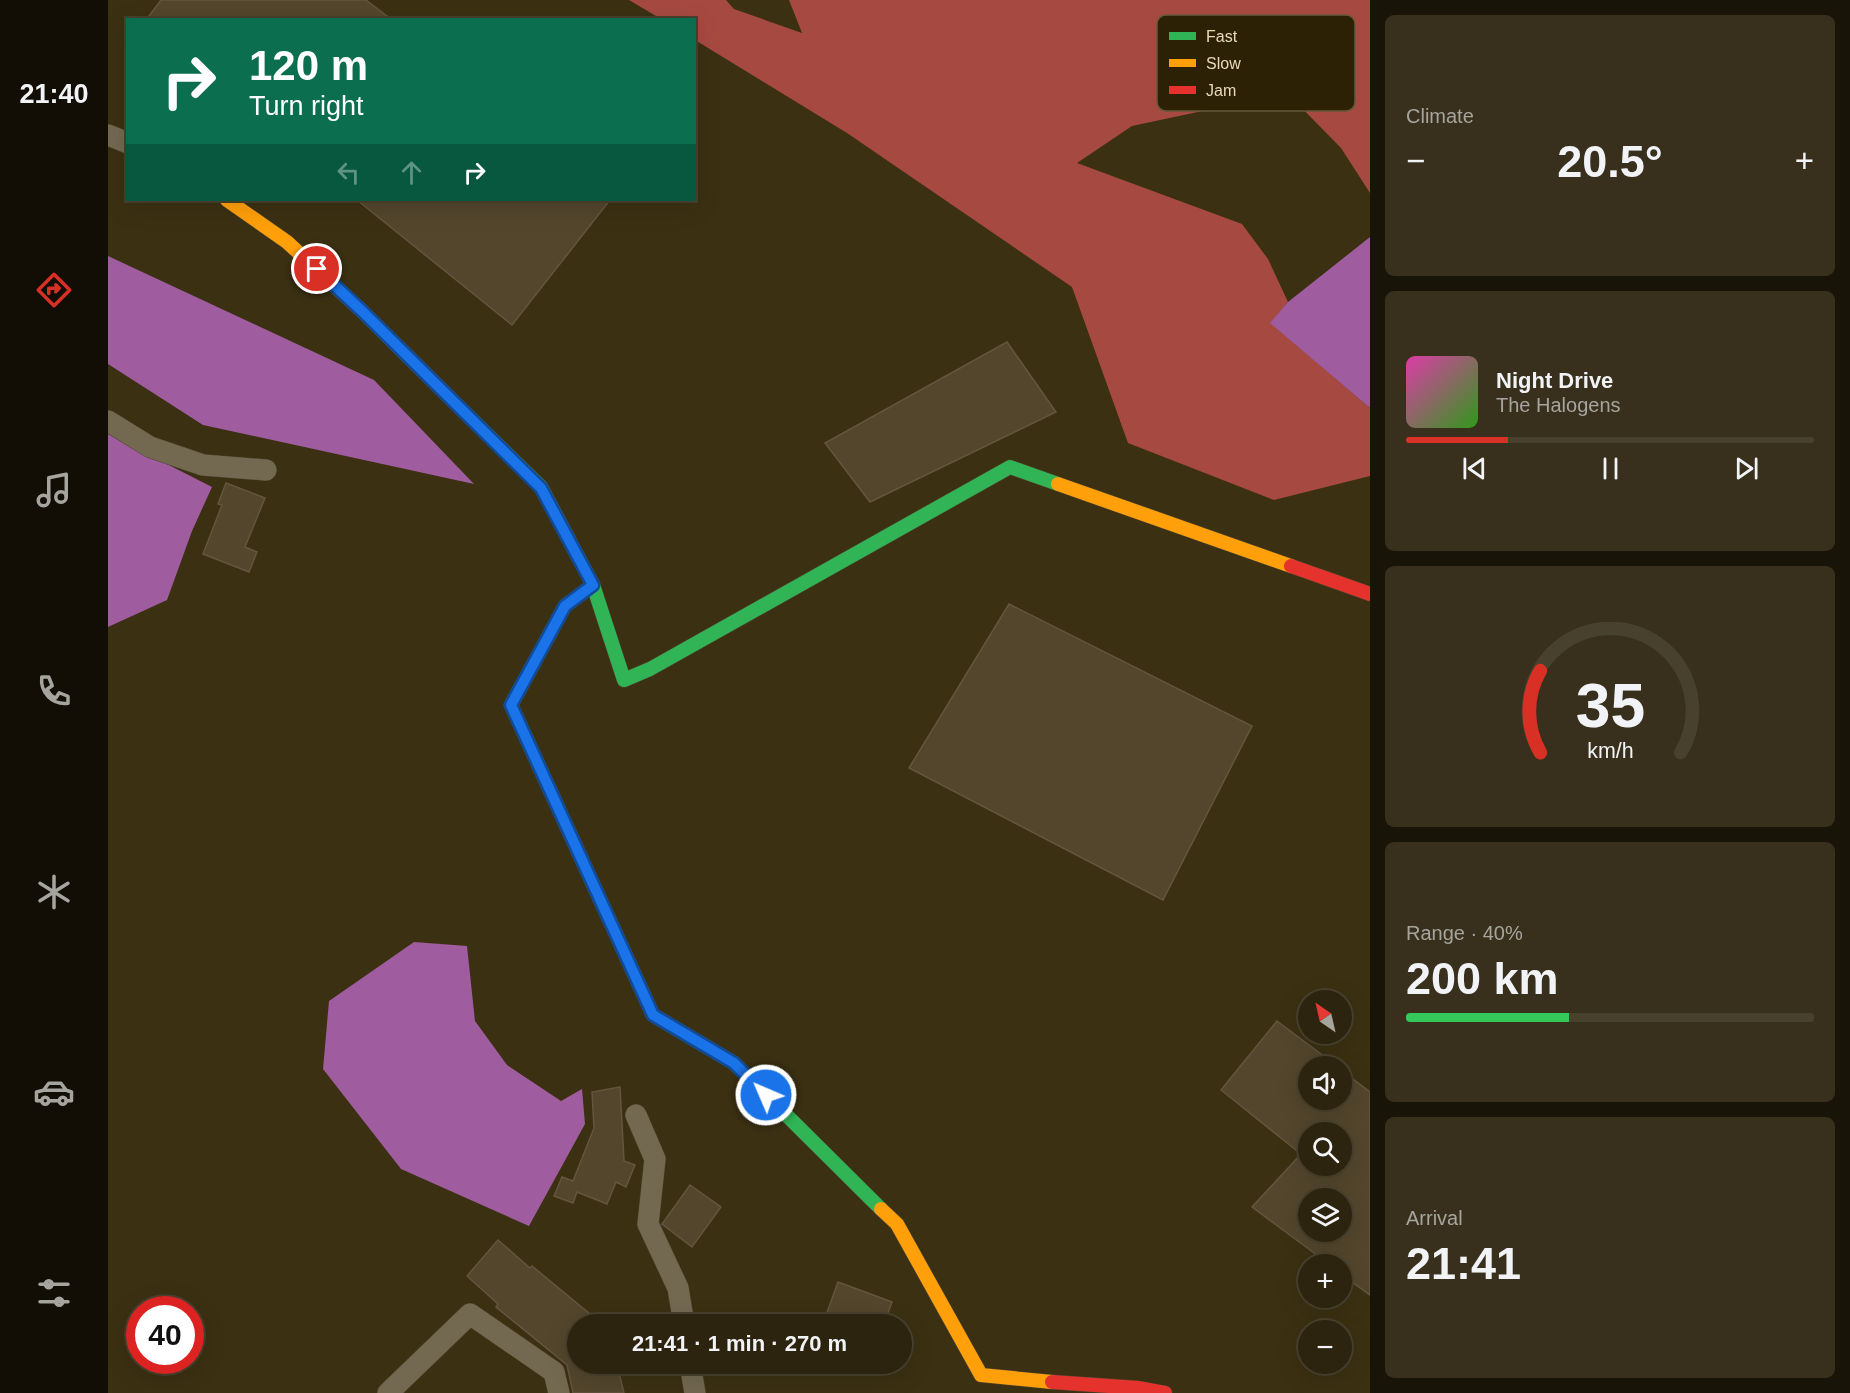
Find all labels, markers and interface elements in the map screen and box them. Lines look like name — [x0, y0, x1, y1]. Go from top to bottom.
legend — [1157, 15, 1355, 111]
text: Fast — [1206, 28, 1238, 45]
icon: right — [150, 42, 228, 120]
text: 120 m — [249, 42, 368, 89]
text: Slow — [1206, 55, 1241, 72]
text: 21:40 — [19, 79, 89, 109]
text: Jam — [1206, 82, 1236, 99]
text: Turn right — [249, 91, 364, 121]
text: Climate — [1406, 105, 1474, 127]
text: 20.5° — [1557, 136, 1663, 187]
text: − — [1406, 142, 1425, 179]
text: + — [1795, 142, 1814, 179]
icon: left — [332, 156, 365, 189]
icon: ahead — [395, 156, 428, 189]
icon: right — [458, 156, 491, 189]
pin — [291, 243, 342, 294]
icon: arrive — [300, 252, 333, 285]
icon: directions — [33, 269, 75, 311]
text: Night Drive — [1496, 368, 1613, 393]
text: The Halogens — [1496, 394, 1621, 416]
icon: previous — [1458, 452, 1491, 485]
icon: pause — [1594, 452, 1627, 485]
icon: next — [1730, 452, 1763, 485]
icon: music — [33, 469, 75, 511]
icon: phone — [33, 670, 75, 712]
text: 35 — [1575, 672, 1645, 741]
text: km/h — [1587, 740, 1633, 764]
icon: climate — [33, 871, 75, 913]
text: Range · 40% — [1406, 922, 1523, 944]
text: 200 km — [1406, 953, 1559, 1004]
north arrow — [1298, 990, 1352, 1044]
map controls — [1298, 990, 1352, 1374]
button: sound — [1298, 1056, 1352, 1110]
position arrow — [734, 1063, 798, 1127]
icon: car — [33, 1071, 75, 1113]
button: search — [1298, 1122, 1352, 1176]
button: layers — [1298, 1188, 1352, 1242]
text: Arrival — [1406, 1207, 1463, 1229]
text: 21:41 — [1406, 1238, 1521, 1289]
button: + — [1298, 1254, 1352, 1308]
icon: filters — [33, 1272, 75, 1314]
speed limit sign: 40 — [126, 1296, 204, 1374]
button: − — [1298, 1320, 1352, 1374]
text: 21:41 · 1 min · 270 m — [632, 1331, 847, 1356]

